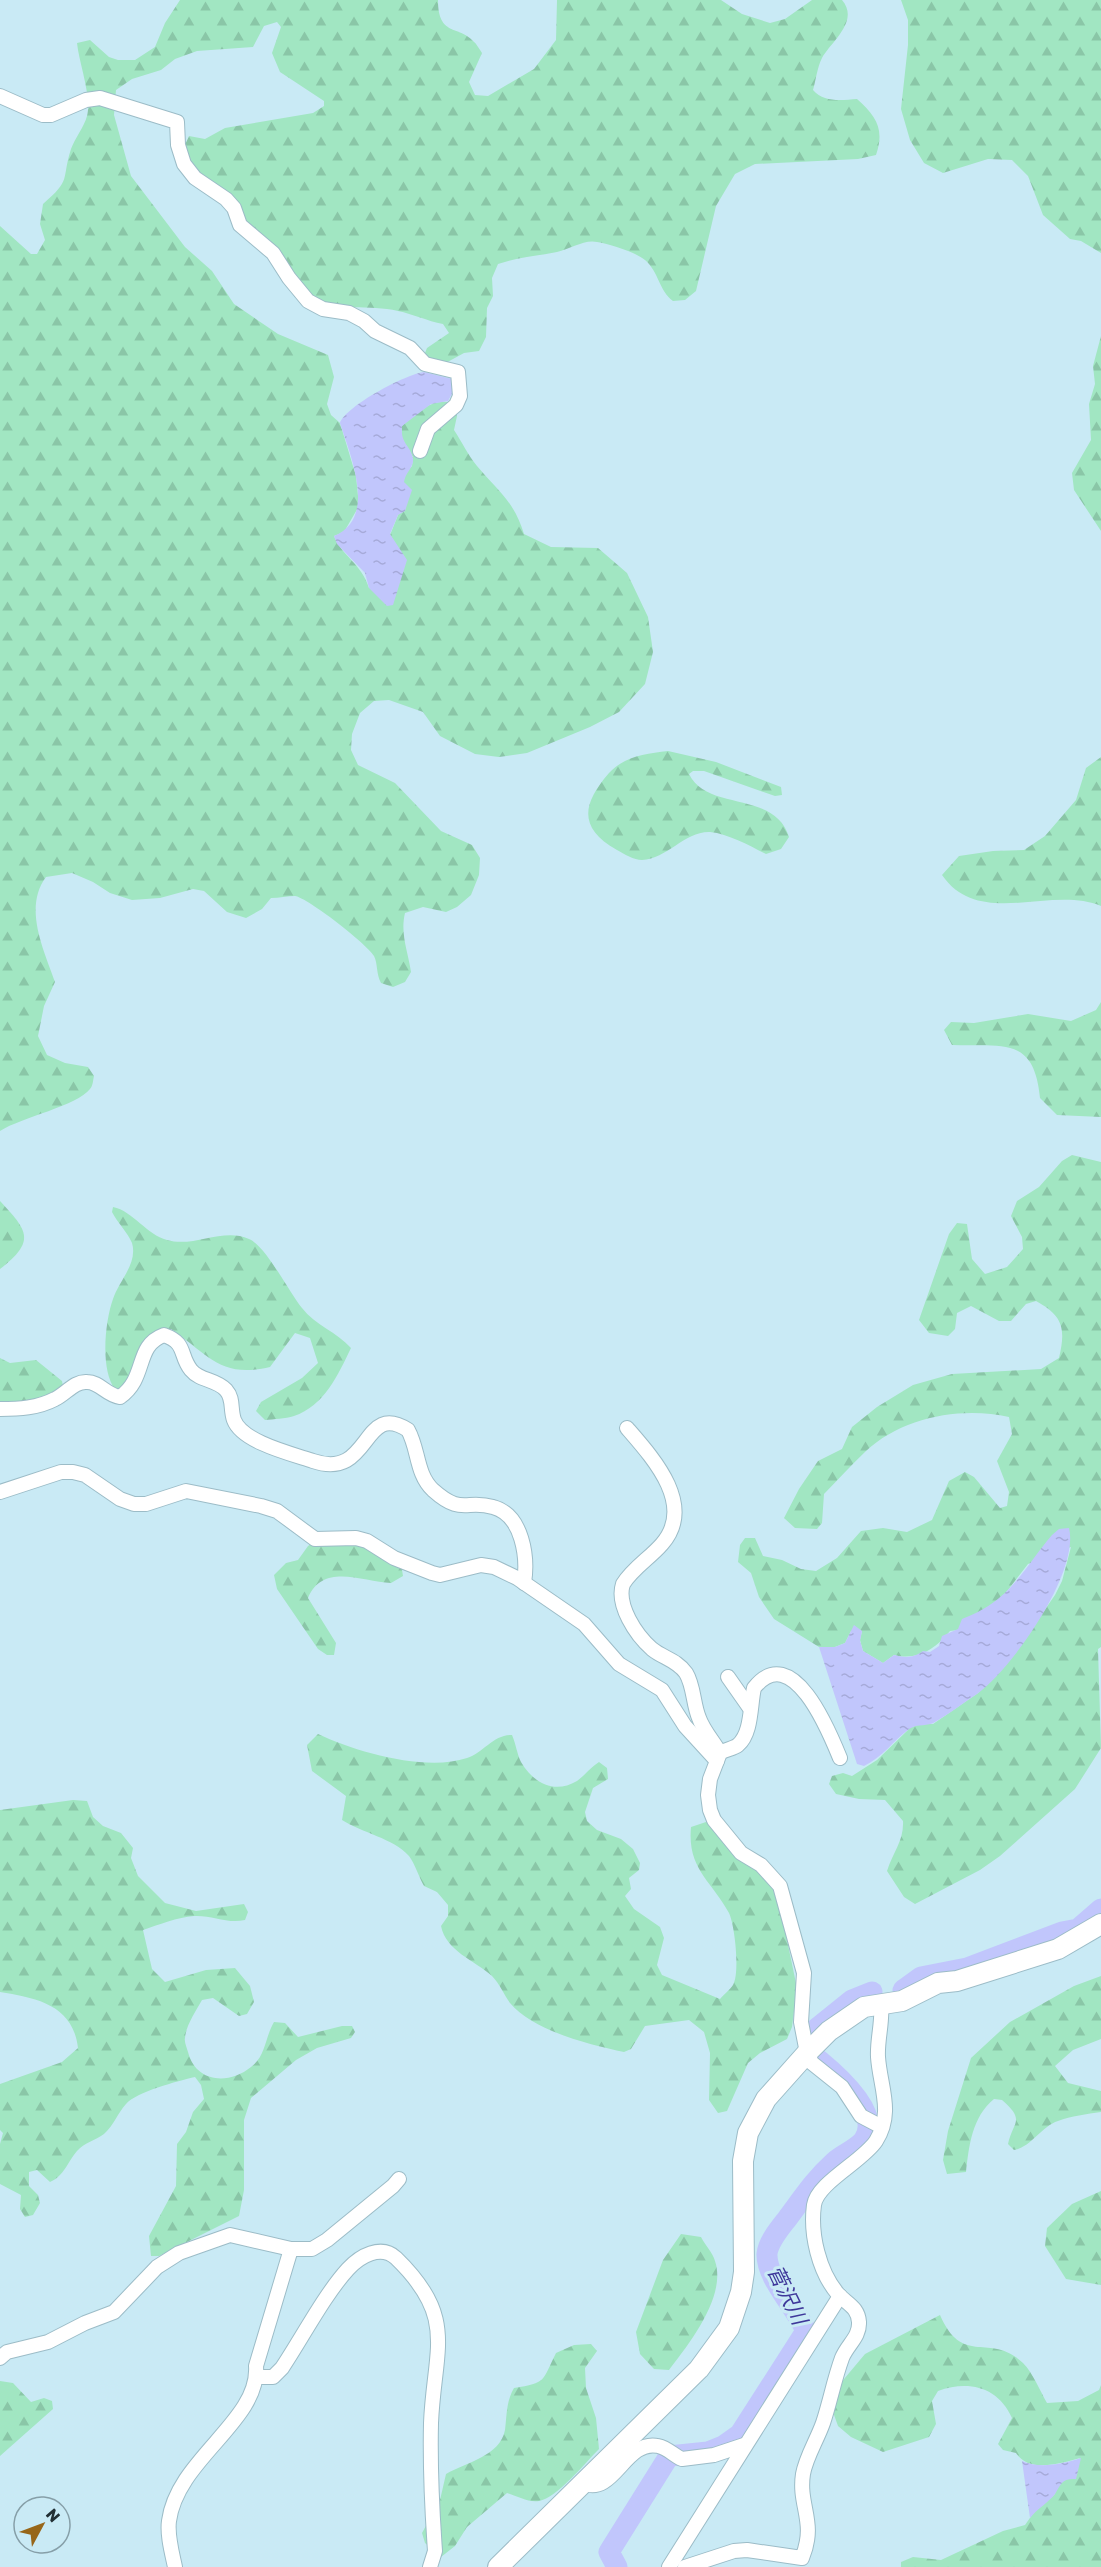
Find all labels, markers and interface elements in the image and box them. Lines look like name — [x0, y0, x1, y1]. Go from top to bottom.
water label: 菅沢川 — [762, 2261, 813, 2330]
north arrow — [12, 2495, 72, 2555]
text: N — [42, 2505, 64, 2526]

